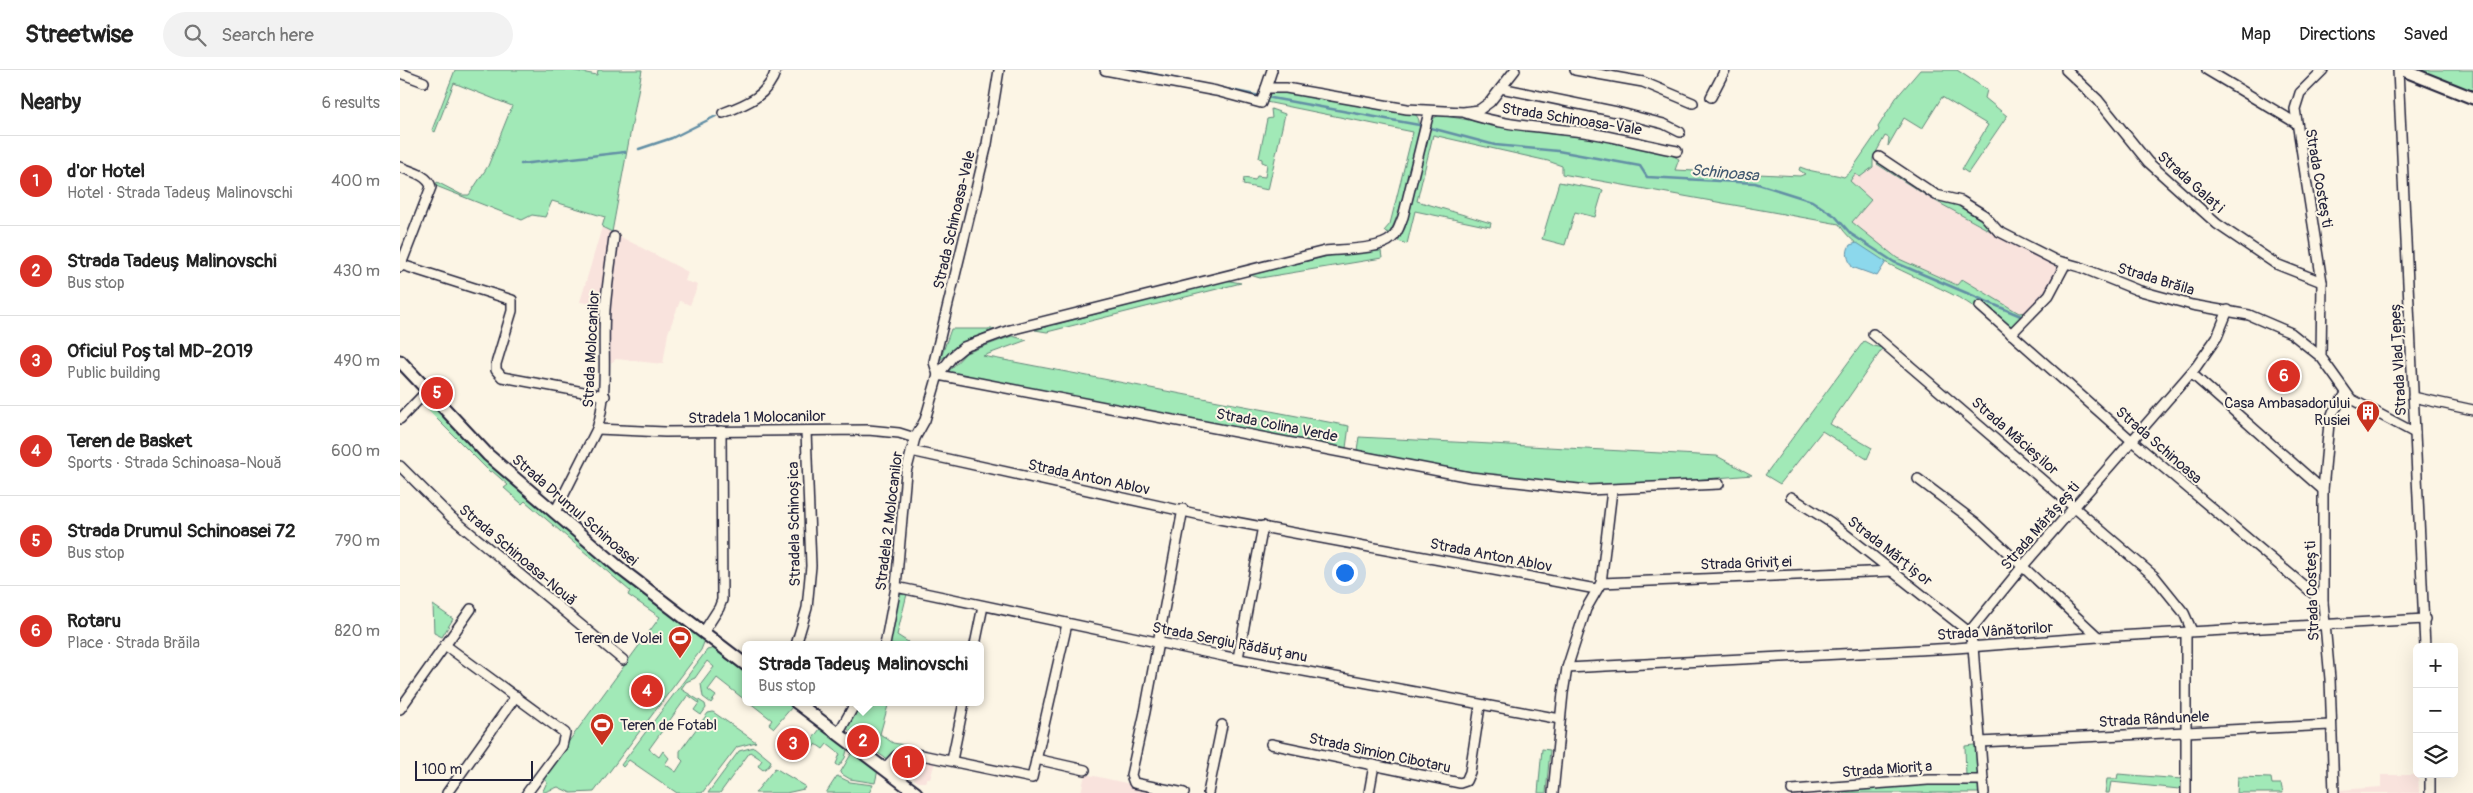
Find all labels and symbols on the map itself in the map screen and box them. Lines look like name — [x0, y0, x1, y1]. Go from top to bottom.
street label: Strada Schinoasa-Vale — [1501, 99, 1644, 140]
street label: Strada Costești — [2300, 127, 2337, 229]
street label: Strada Galați — [2153, 147, 2228, 218]
street label: Strada Schinoasa-Vale — [929, 148, 980, 291]
water label: Schinoasa — [1690, 160, 1761, 186]
street label: Strada Brăila — [2115, 259, 2197, 300]
street label: Strada Molocanilor — [579, 289, 604, 408]
street label: Strada Vlad Țepeș — [2386, 302, 2411, 416]
pin: 6 — [2268, 357, 2300, 395]
pin: 5 — [421, 374, 453, 412]
street label: Strada Măcieșilor — [1967, 393, 2063, 480]
place label: Casa Ambasadorului Rusiei — [2224, 394, 2350, 430]
building icon: Casa Ambasadorului Rusiei — [2355, 399, 2381, 433]
street label: Strada Schinoasa — [2112, 403, 2206, 488]
street label: Strada Colina Verde — [1215, 404, 1340, 447]
street label: Stradela 1 Molocanilor — [688, 407, 827, 428]
street label: Strada Drumul Schinoasei — [508, 450, 642, 571]
street label: Stradela 2 Molocanilor — [872, 450, 908, 592]
street label: Strada Anton Ablov — [1026, 455, 1152, 500]
street label: Stradela Schinoșica — [784, 461, 805, 587]
street label: Strada Mărășești — [1997, 478, 2084, 574]
street label: Strada Schinoasa-Nouă — [455, 500, 581, 610]
street label: Strada Mărțișor — [1843, 512, 1936, 591]
street label: Strada Anton Ablov — [1428, 534, 1554, 577]
street label: Strada Costești — [2301, 540, 2324, 641]
street label: Strada Griviței — [1700, 552, 1792, 575]
your location — [1332, 560, 1358, 586]
street label: Strada Sergiu Rădăuțanu — [1151, 618, 1309, 667]
street label: Strada Vânătorilor — [1937, 618, 2054, 645]
sports icon: Teren de Volei — [667, 625, 693, 659]
place label: Teren de Volei — [574, 629, 662, 648]
pin: 4 — [631, 672, 663, 710]
street label: Strada Rândunele — [2098, 707, 2210, 732]
sports icon: Teren de Fotabl — [589, 712, 615, 746]
place label: Teren de Fotabl — [620, 716, 717, 735]
pin: 2 — [847, 722, 879, 760]
pin: 3 — [777, 725, 809, 763]
street label: Strada Simion Cibotaru — [1307, 729, 1453, 778]
pin: 1 — [892, 743, 924, 781]
street label: Strada Miorița — [1841, 757, 1933, 782]
scale bar — [415, 758, 532, 781]

